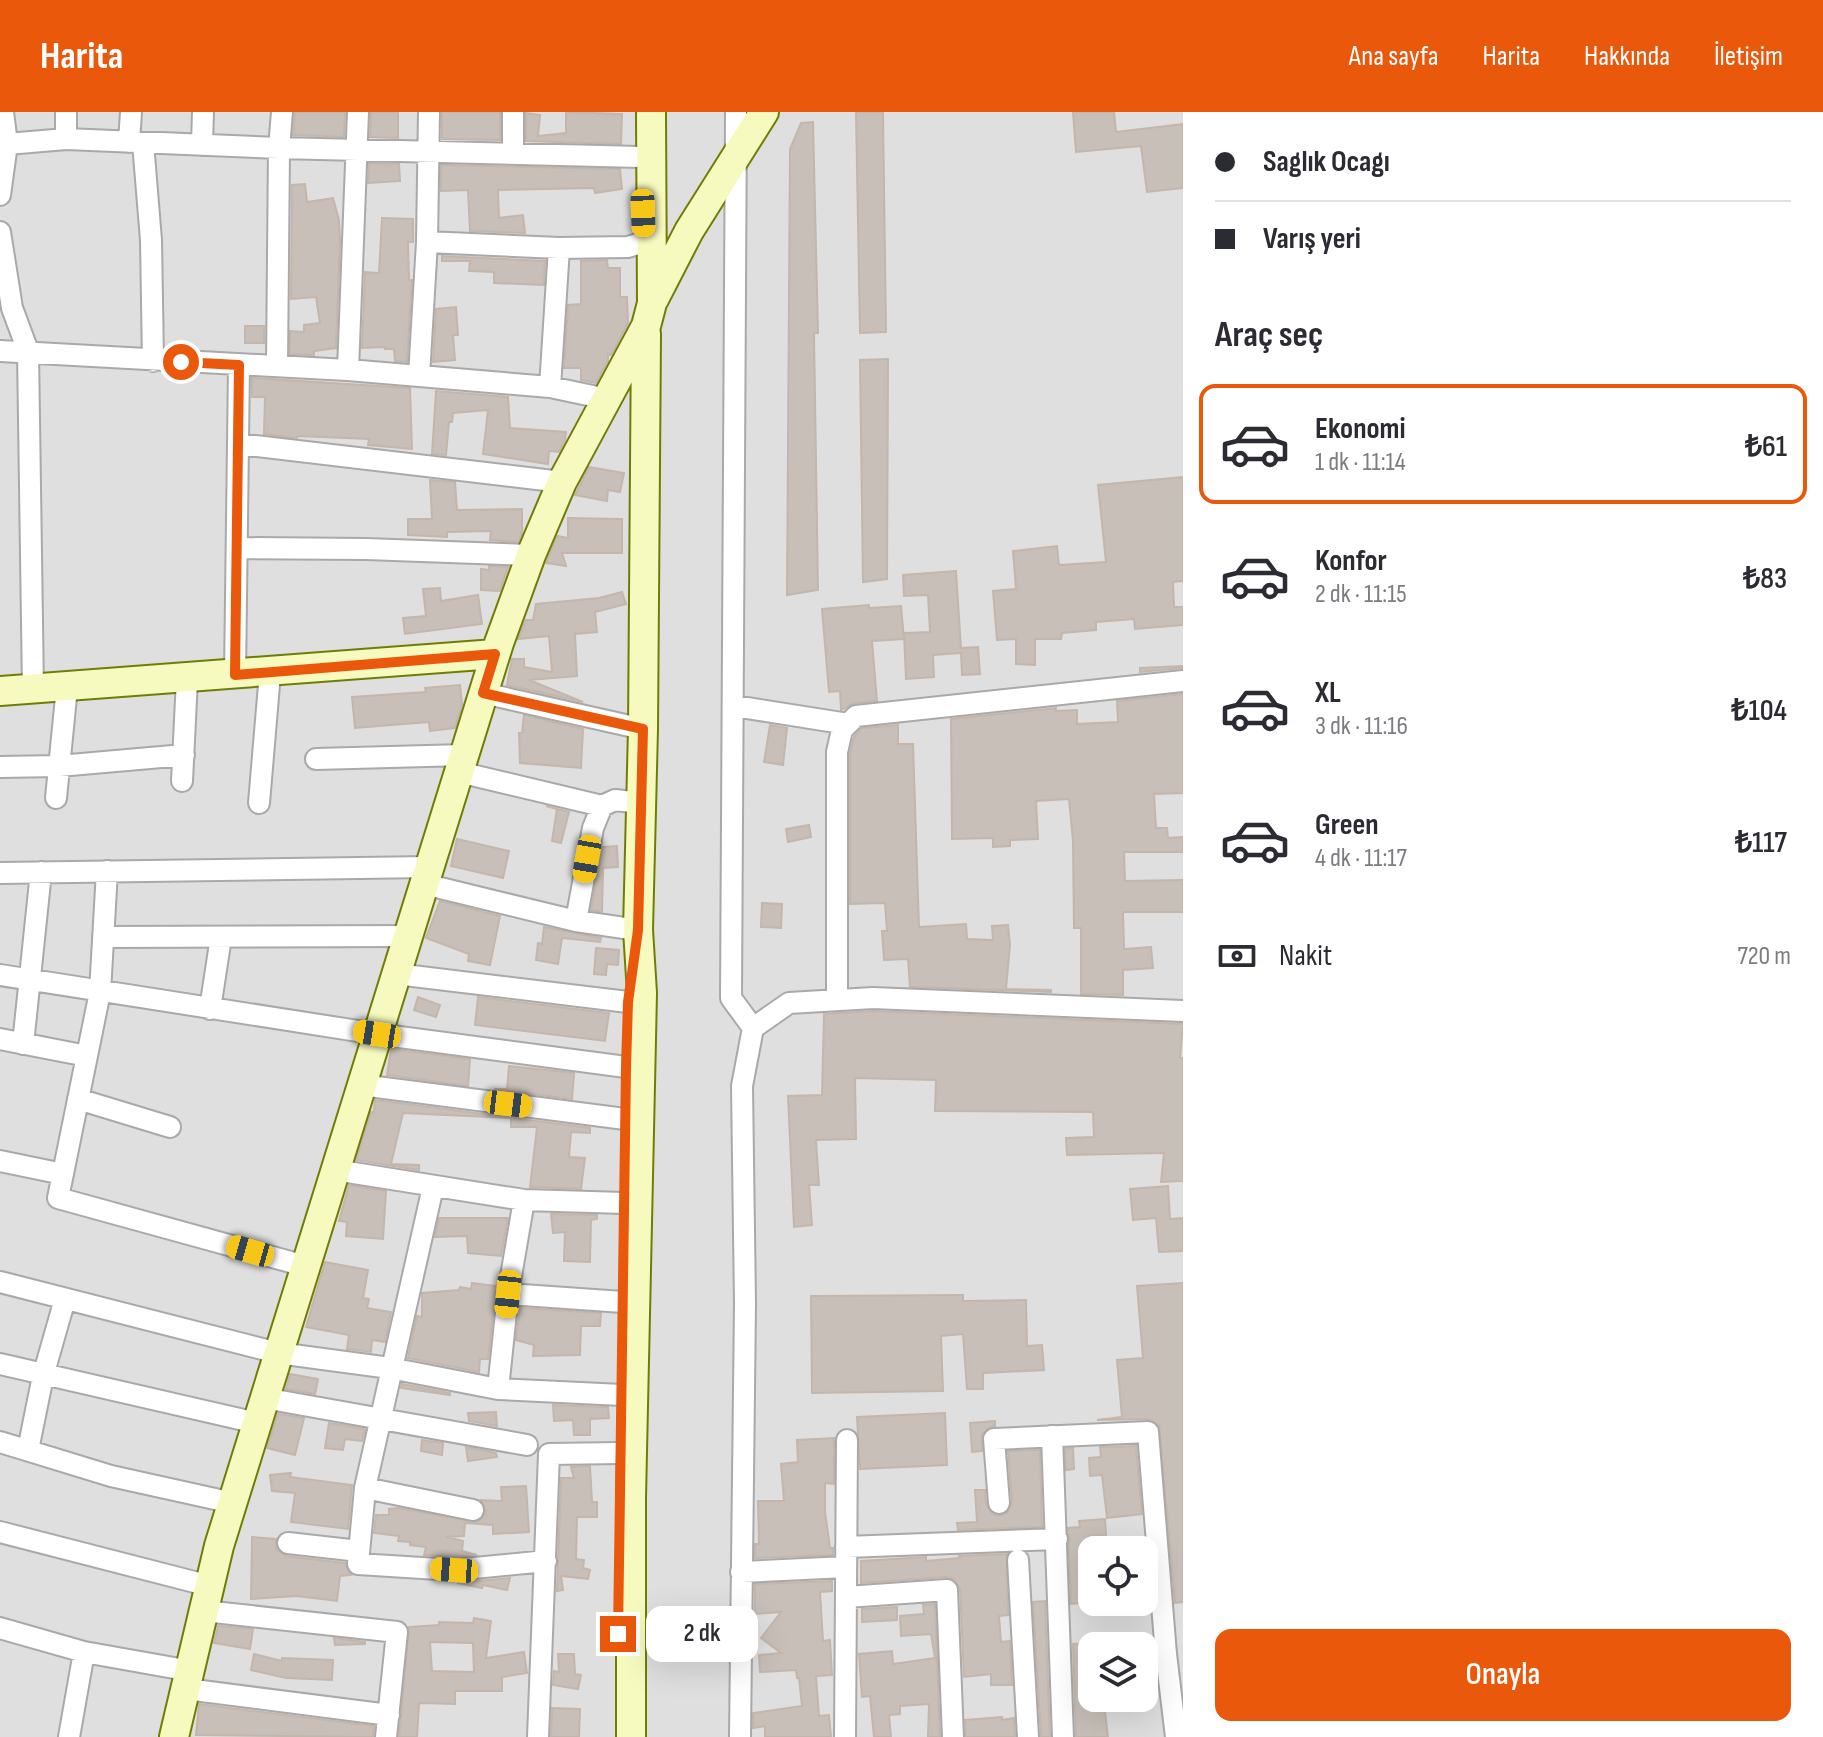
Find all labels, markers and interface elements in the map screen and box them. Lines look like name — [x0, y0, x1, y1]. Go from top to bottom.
text: Harita — [40, 34, 123, 79]
text: Ana sayfa — [1349, 40, 1438, 73]
text: Harita — [1482, 40, 1540, 73]
text: Hakkında — [1584, 40, 1670, 73]
text: İletişim — [1714, 40, 1783, 73]
text: Saglık Ocagı — [1263, 144, 1390, 180]
car — [630, 189, 656, 237]
text: Varış yeri — [1263, 221, 1361, 257]
text: Araç seç — [1215, 314, 1323, 357]
route start — [163, 344, 199, 380]
icon: car — [1219, 408, 1291, 480]
text: Ekonomi — [1315, 411, 1406, 447]
text: ₺61 — [1745, 429, 1787, 465]
text: 1 dk · 11:14 — [1315, 447, 1406, 478]
icon: car — [1219, 540, 1291, 612]
text: Konfor — [1315, 543, 1387, 579]
text: ₺83 — [1743, 561, 1787, 597]
text: 2 dk · 11:15 — [1315, 579, 1407, 610]
icon: car — [1219, 672, 1291, 744]
text: XL — [1315, 675, 1341, 711]
text: ₺104 — [1731, 693, 1787, 729]
text: 3 dk · 11:16 — [1315, 711, 1408, 742]
icon: car — [1219, 804, 1291, 876]
text: Green — [1315, 807, 1379, 843]
text: ₺117 — [1735, 825, 1787, 861]
car — [571, 833, 603, 885]
text: 4 dk · 11:17 — [1315, 843, 1407, 874]
icon: cash — [1215, 934, 1259, 978]
text: Nakit — [1279, 938, 1332, 974]
text: 720 m — [1737, 941, 1791, 972]
car — [351, 1018, 403, 1050]
car — [483, 1089, 533, 1119]
car — [224, 1233, 276, 1269]
car — [494, 1269, 522, 1319]
map controls — [1078, 1536, 1158, 1712]
button: locate — [1078, 1536, 1158, 1616]
car — [429, 1556, 479, 1584]
callout: 2 dk — [646, 1606, 758, 1662]
route end — [600, 1616, 636, 1652]
text: 2 dk — [684, 1618, 720, 1649]
button: Onayla — [1215, 1629, 1791, 1721]
button: layers — [1078, 1632, 1158, 1712]

